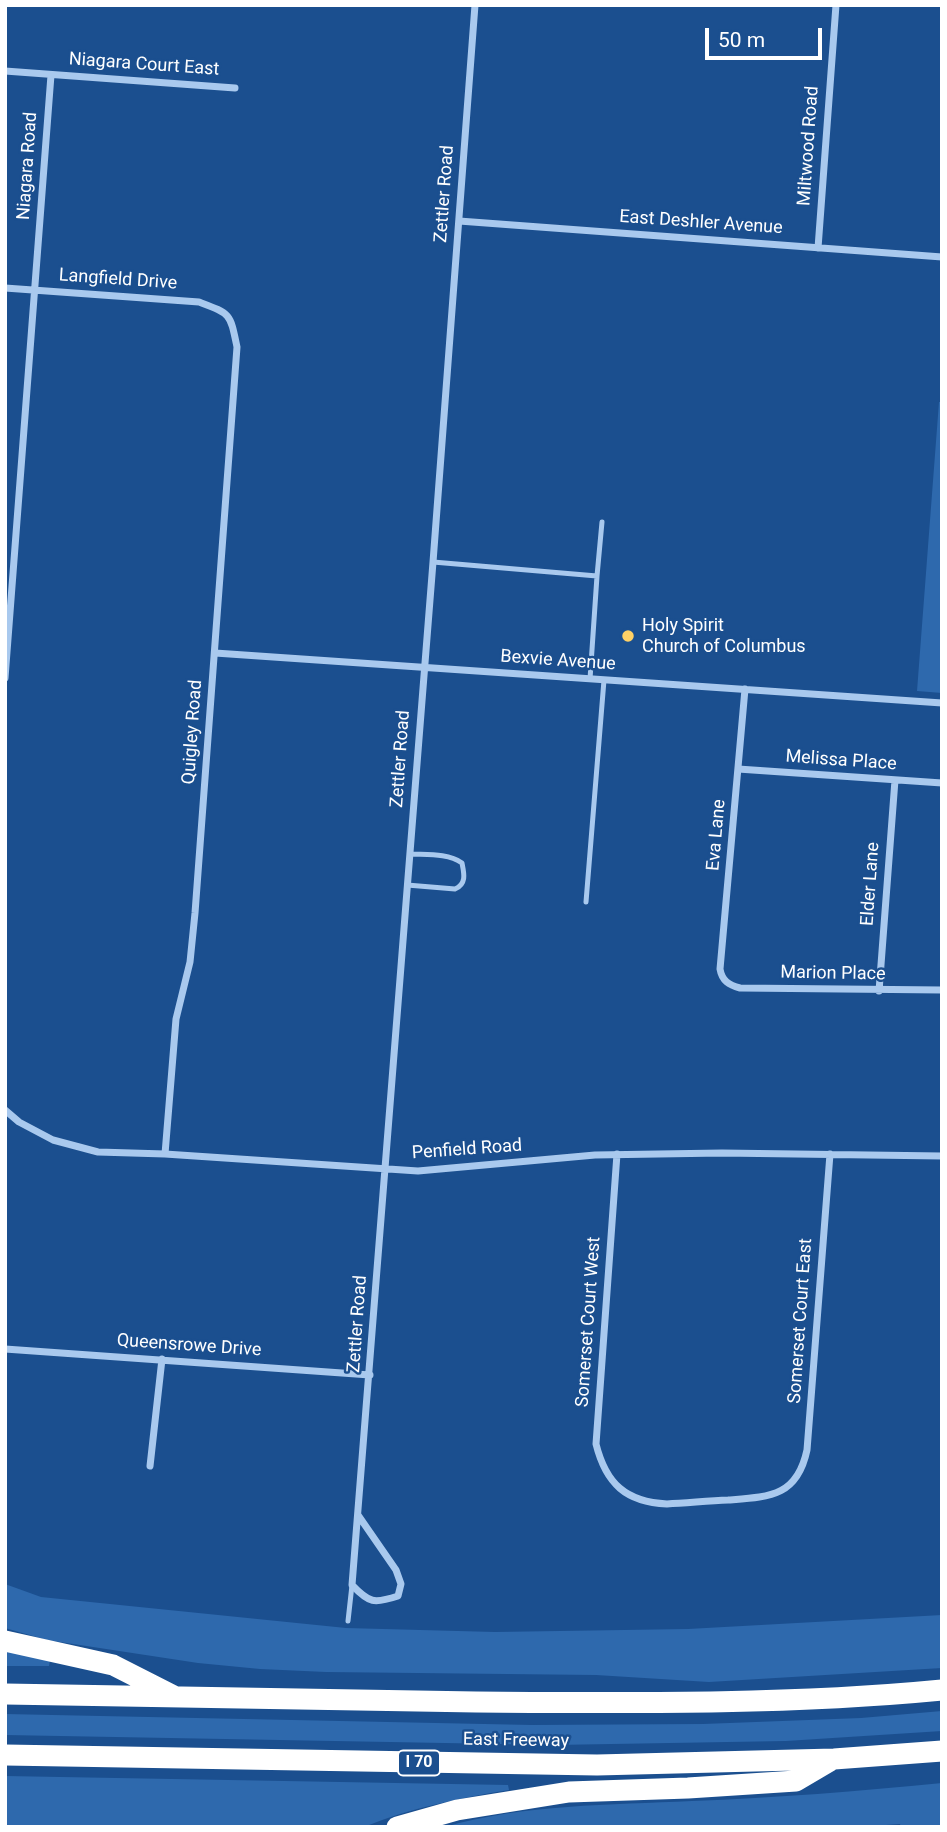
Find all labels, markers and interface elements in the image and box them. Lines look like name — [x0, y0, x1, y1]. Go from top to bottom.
scale bar — [709, 14, 826, 58]
text: 50 m — [718, 28, 765, 52]
street label: Niagara Court East — [68, 49, 220, 81]
street label: Miltwood Road — [794, 85, 824, 207]
street label: Niagara Road — [13, 111, 43, 221]
street label: Zettler Road — [431, 145, 459, 243]
street label: East Deshler Avenue — [619, 207, 783, 239]
street label: Langfield Drive — [58, 265, 178, 295]
place label: Holy Spirit Church of Columbus — [642, 615, 806, 658]
marker: Holy Spirit Church of Columbus — [620, 628, 636, 644]
street label: Bexvie Avenue — [500, 646, 616, 676]
street label: Quigley Road — [179, 679, 207, 785]
street label: Zettler Road — [387, 710, 415, 808]
street label: Melissa Place — [785, 746, 897, 776]
street label: Eva Lane — [703, 798, 731, 872]
street label: Elder Lane — [857, 841, 885, 927]
street label: Marion Place — [780, 962, 886, 986]
street label: Penfield Road — [411, 1135, 523, 1165]
street label: Somerset Court West — [572, 1236, 606, 1408]
street label: Somerset Court East — [784, 1238, 818, 1404]
street label: Zettler Road — [344, 1275, 372, 1373]
street label: Queensrowe Drive — [116, 1330, 262, 1362]
street label: East Freeway — [463, 1729, 569, 1753]
road number: I 70 — [398, 1750, 440, 1776]

